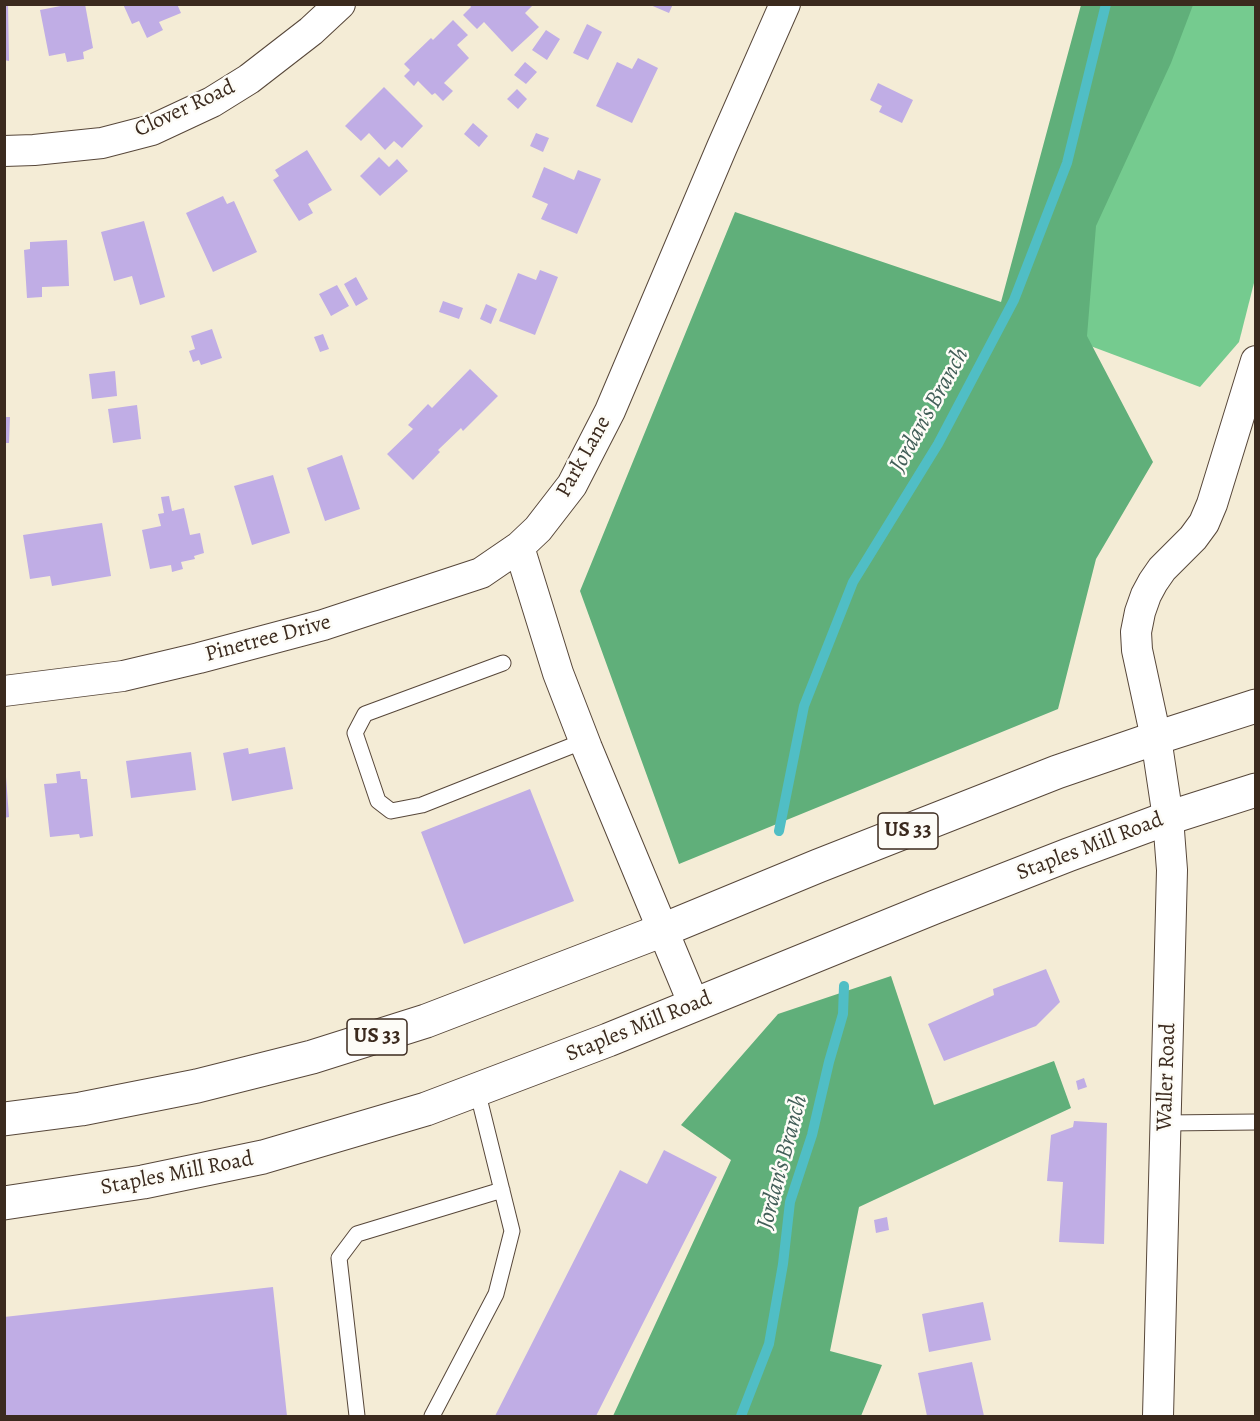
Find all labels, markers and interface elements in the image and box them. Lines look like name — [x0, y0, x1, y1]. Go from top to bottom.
street label: Clover Road — [131, 74, 239, 144]
water label: Jordan's Branch — [884, 343, 976, 477]
street label: Park Lane — [551, 412, 617, 502]
street label: Pinetree Drive — [202, 610, 334, 668]
street label: Staples Mill Road — [1013, 807, 1167, 887]
road number: US 33 — [878, 813, 938, 849]
street label: Staples Mill Road — [562, 986, 716, 1068]
road number: US 33 — [347, 1019, 407, 1055]
street label: Waller Road — [1152, 1022, 1182, 1132]
water label: Jordan's Branch — [751, 1092, 815, 1232]
street label: Staples Mill Road — [99, 1146, 255, 1202]

